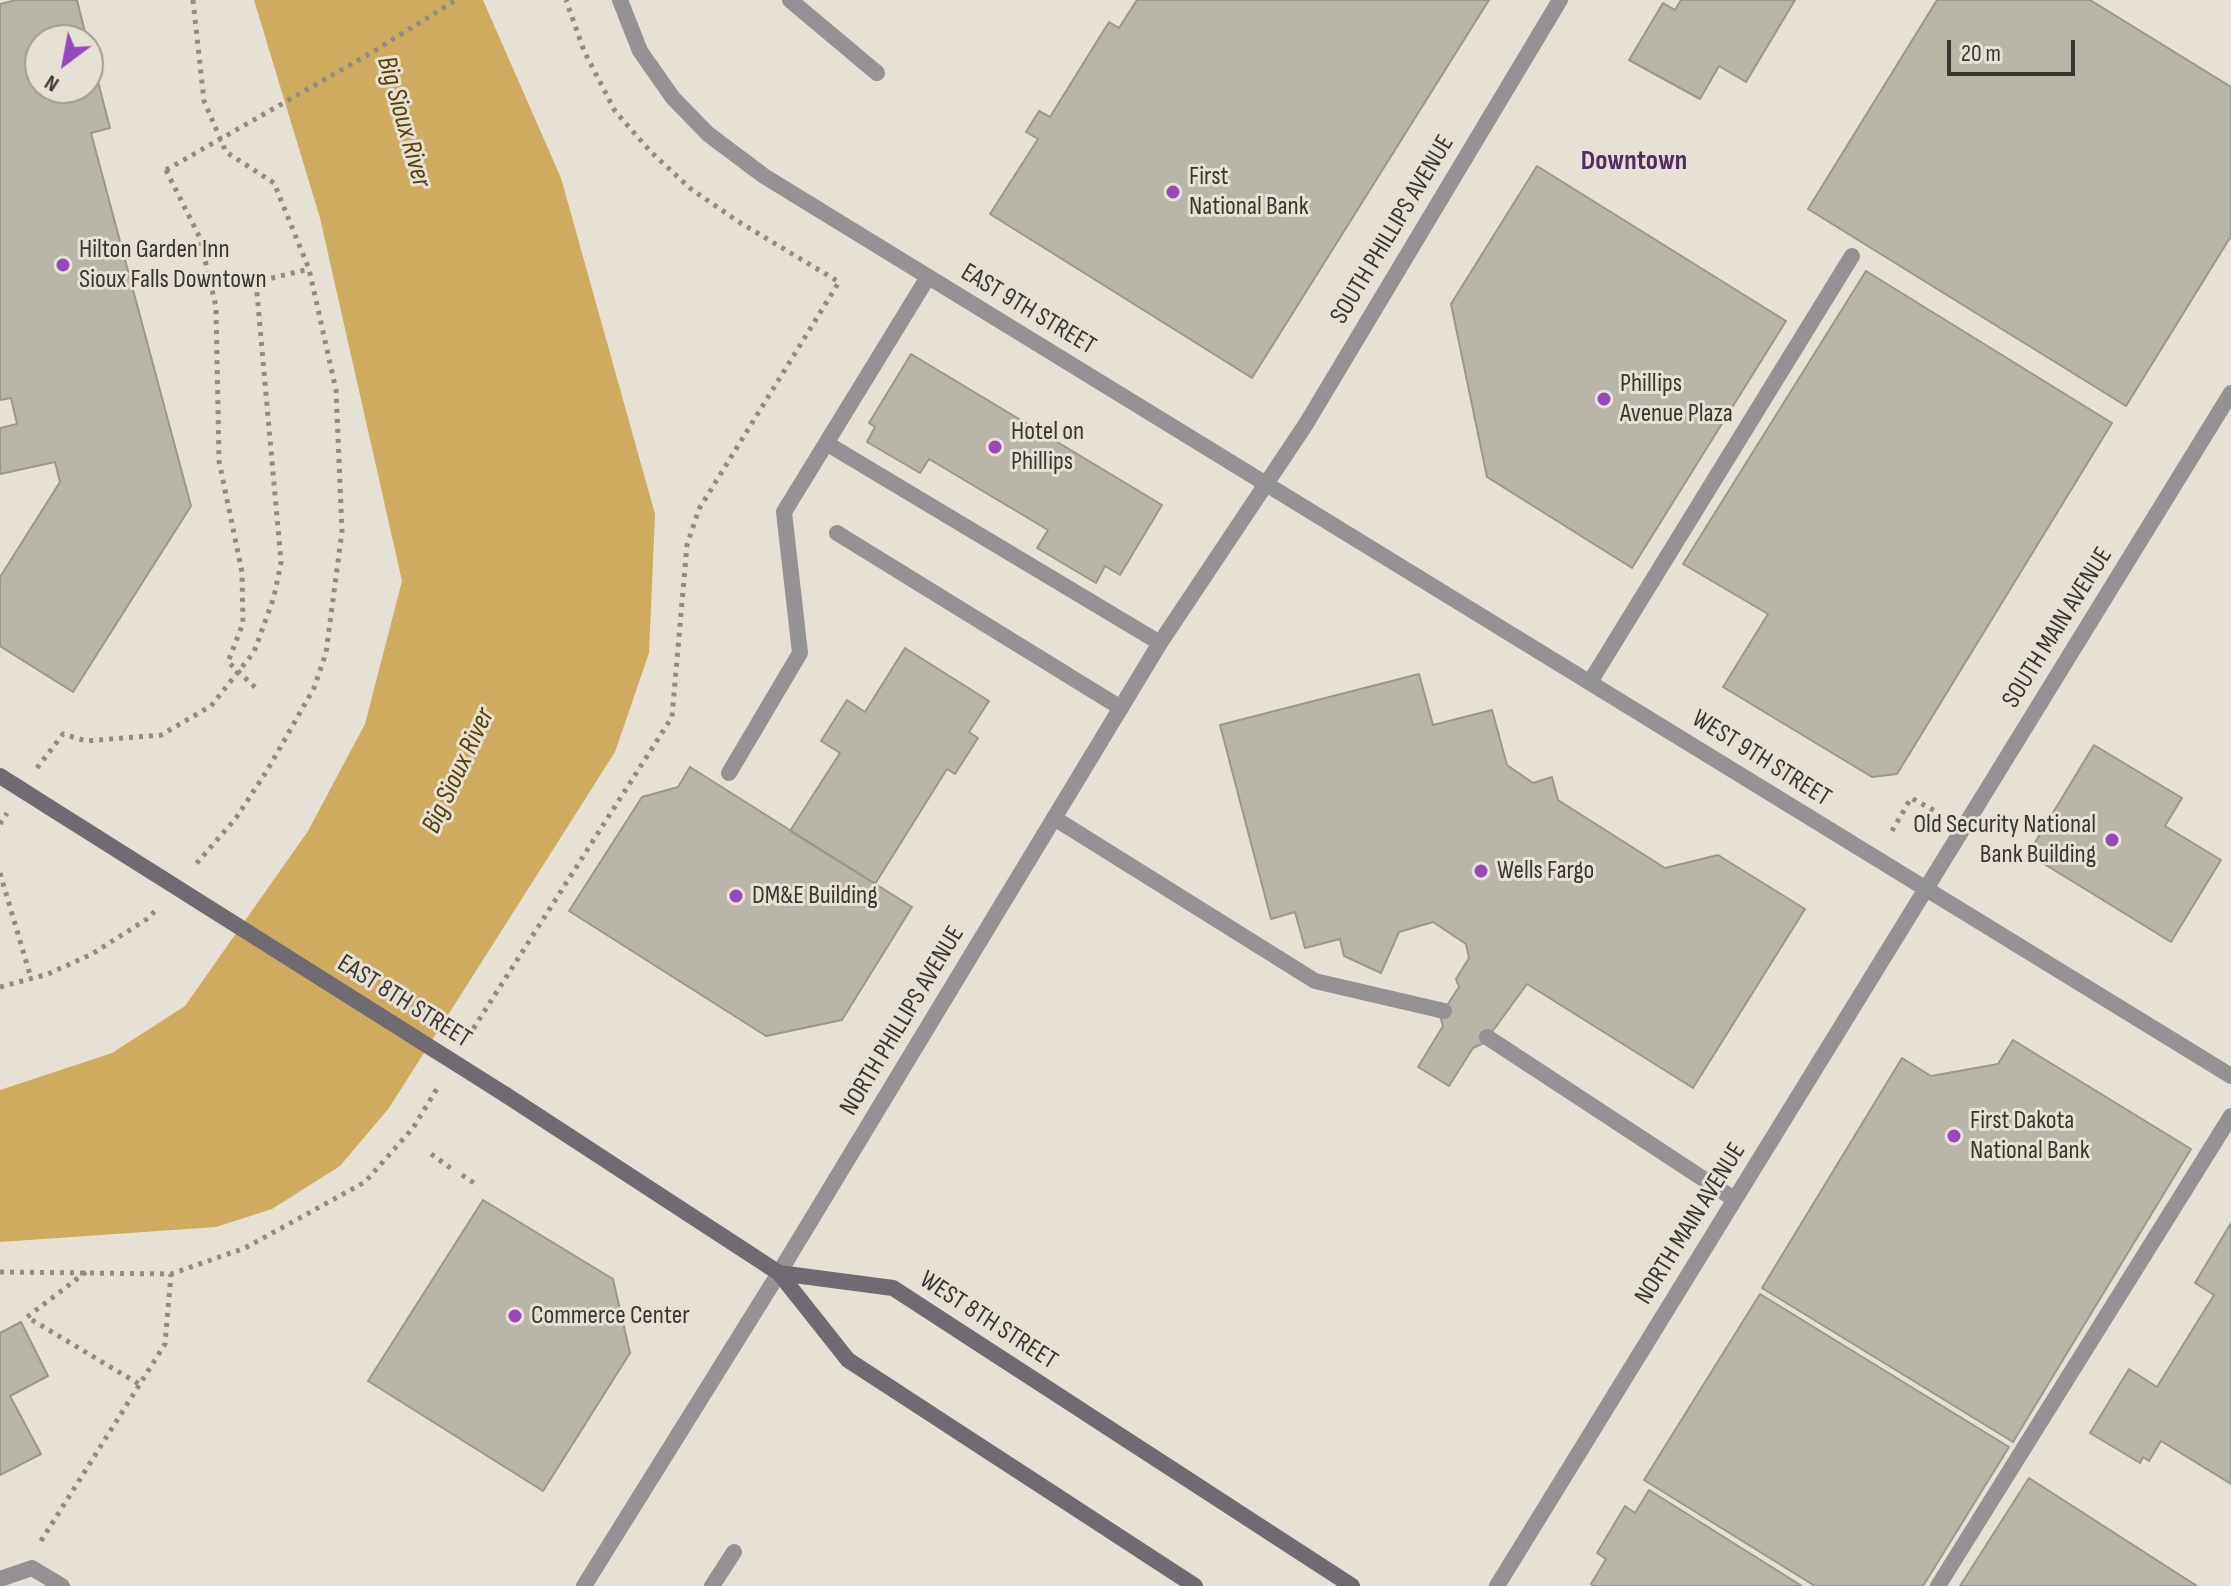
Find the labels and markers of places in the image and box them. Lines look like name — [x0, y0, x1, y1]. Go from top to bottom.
place label: First National Bank — [1189, 161, 1309, 222]
marker: First National Bank — [1164, 183, 1182, 201]
place label: Hilton Garden Inn Sioux Falls Downtown — [79, 234, 267, 296]
marker: Hilton Garden Inn Sioux Falls Downtown — [54, 256, 72, 274]
place label: Phillips Avenue Plaza — [1620, 368, 1733, 430]
marker: Phillips Avenue Plaza — [1595, 390, 1613, 408]
place label: Hotel on Phillips — [1011, 416, 1084, 478]
marker: Hotel on Phillips — [986, 438, 1004, 456]
place label: Old Security National Bank Building — [1913, 809, 2096, 870]
marker: Old Security National Bank Building — [2103, 831, 2121, 849]
place label: Wells Fargo — [1497, 855, 1594, 887]
marker: Wells Fargo — [1472, 862, 1490, 880]
place label: DM&E Building — [752, 880, 878, 912]
marker: DM&E Building — [727, 887, 745, 905]
place label: First Dakota National Bank — [1970, 1105, 2090, 1166]
marker: First Dakota National Bank — [1945, 1127, 1963, 1145]
place label: Commerce Center — [531, 1300, 690, 1332]
marker: Commerce Center — [506, 1307, 524, 1325]

